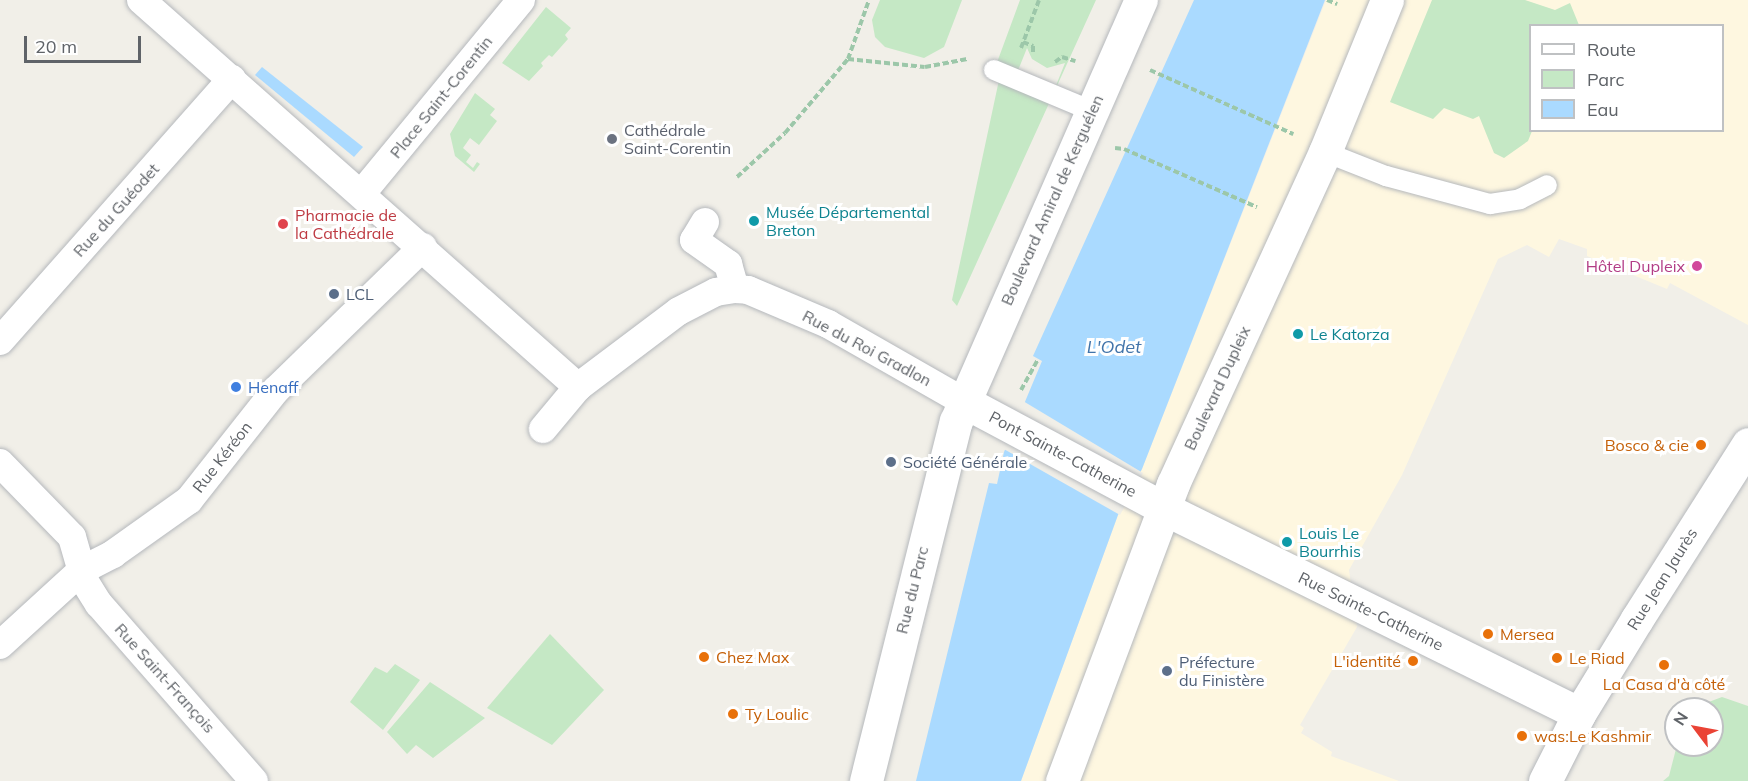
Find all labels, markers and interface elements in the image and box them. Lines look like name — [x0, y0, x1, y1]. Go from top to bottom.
scale bar — [27, 24, 144, 62]
legend — [1529, 24, 1724, 132]
street label: Place Saint-Corentin — [386, 32, 496, 162]
text: 20 m — [35, 35, 77, 58]
text: Route — [1587, 38, 1636, 61]
text: Parc — [1587, 68, 1624, 91]
street label: Boulevard Amiral de Kerguélen — [997, 92, 1107, 308]
text: Eau — [1587, 98, 1619, 121]
place label: Cathédrale Saint-Corentin — [624, 120, 731, 158]
marker: Cathédrale Saint-Corentin — [605, 132, 619, 146]
street label: Rue du Guéodet — [69, 159, 163, 261]
place label: Musée Départemental Breton — [766, 202, 930, 240]
place label: Pharmacie de la Cathédrale — [295, 205, 397, 243]
marker: Musée Départemental Breton — [747, 214, 761, 228]
marker: Pharmacie de la Cathédrale — [276, 217, 290, 231]
place label: Hôtel Dupleix — [1586, 256, 1685, 276]
marker: Hôtel Dupleix — [1690, 259, 1704, 273]
place label: LCL — [346, 284, 374, 304]
marker: LCL — [327, 287, 341, 301]
street label: Rue du Roi Gradlon — [799, 306, 935, 390]
street label: Boulevard Dupleix — [1180, 323, 1254, 453]
place label: Le Katorza — [1310, 324, 1390, 344]
marker: Le Katorza — [1291, 327, 1305, 341]
water label: L'Odet — [1087, 336, 1141, 358]
place label: Henaff — [248, 377, 298, 397]
marker: Henaff — [229, 380, 243, 394]
street label: Pont Sainte-Catherine — [986, 407, 1140, 501]
street label: Rue Kéréon — [188, 418, 256, 496]
place label: Bosco & cie — [1605, 435, 1689, 455]
marker: Bosco & cie — [1694, 438, 1708, 452]
place label: Société Générale — [903, 452, 1027, 472]
marker: Société Générale — [884, 455, 898, 469]
place label: Louis Le Bourrhis — [1299, 523, 1361, 561]
street label: Rue Jean Jaurès — [1623, 524, 1701, 634]
marker: Louis Le Bourrhis — [1280, 535, 1294, 549]
street label: Rue du Parc — [892, 544, 932, 636]
street label: Rue Sainte-Catherine — [1295, 568, 1447, 654]
street label: Rue Saint-François — [111, 619, 219, 737]
place label: Mersea — [1500, 624, 1554, 644]
marker: Mersea — [1481, 627, 1495, 641]
place label: Chez Max — [716, 647, 789, 667]
place label: Le Riad — [1569, 648, 1625, 668]
marker: Chez Max — [697, 650, 711, 664]
place label: L'identité — [1334, 651, 1401, 671]
marker: Le Riad — [1550, 651, 1564, 665]
place label: Préfecture du Finistère — [1179, 652, 1264, 690]
marker: L'identité — [1406, 654, 1420, 668]
marker: La Casa d'à côté — [1657, 658, 1671, 672]
marker: Préfecture du Finistère — [1160, 664, 1174, 678]
place label: La Casa d'à côté — [1603, 674, 1725, 694]
north arrow — [1664, 697, 1724, 757]
place label: Ty Loulic — [745, 704, 809, 724]
marker: Ty Loulic — [726, 707, 740, 721]
text: N — [1669, 708, 1692, 729]
place label: was:Le Kashmir — [1534, 726, 1651, 746]
marker: was:Le Kashmir — [1515, 729, 1529, 743]

